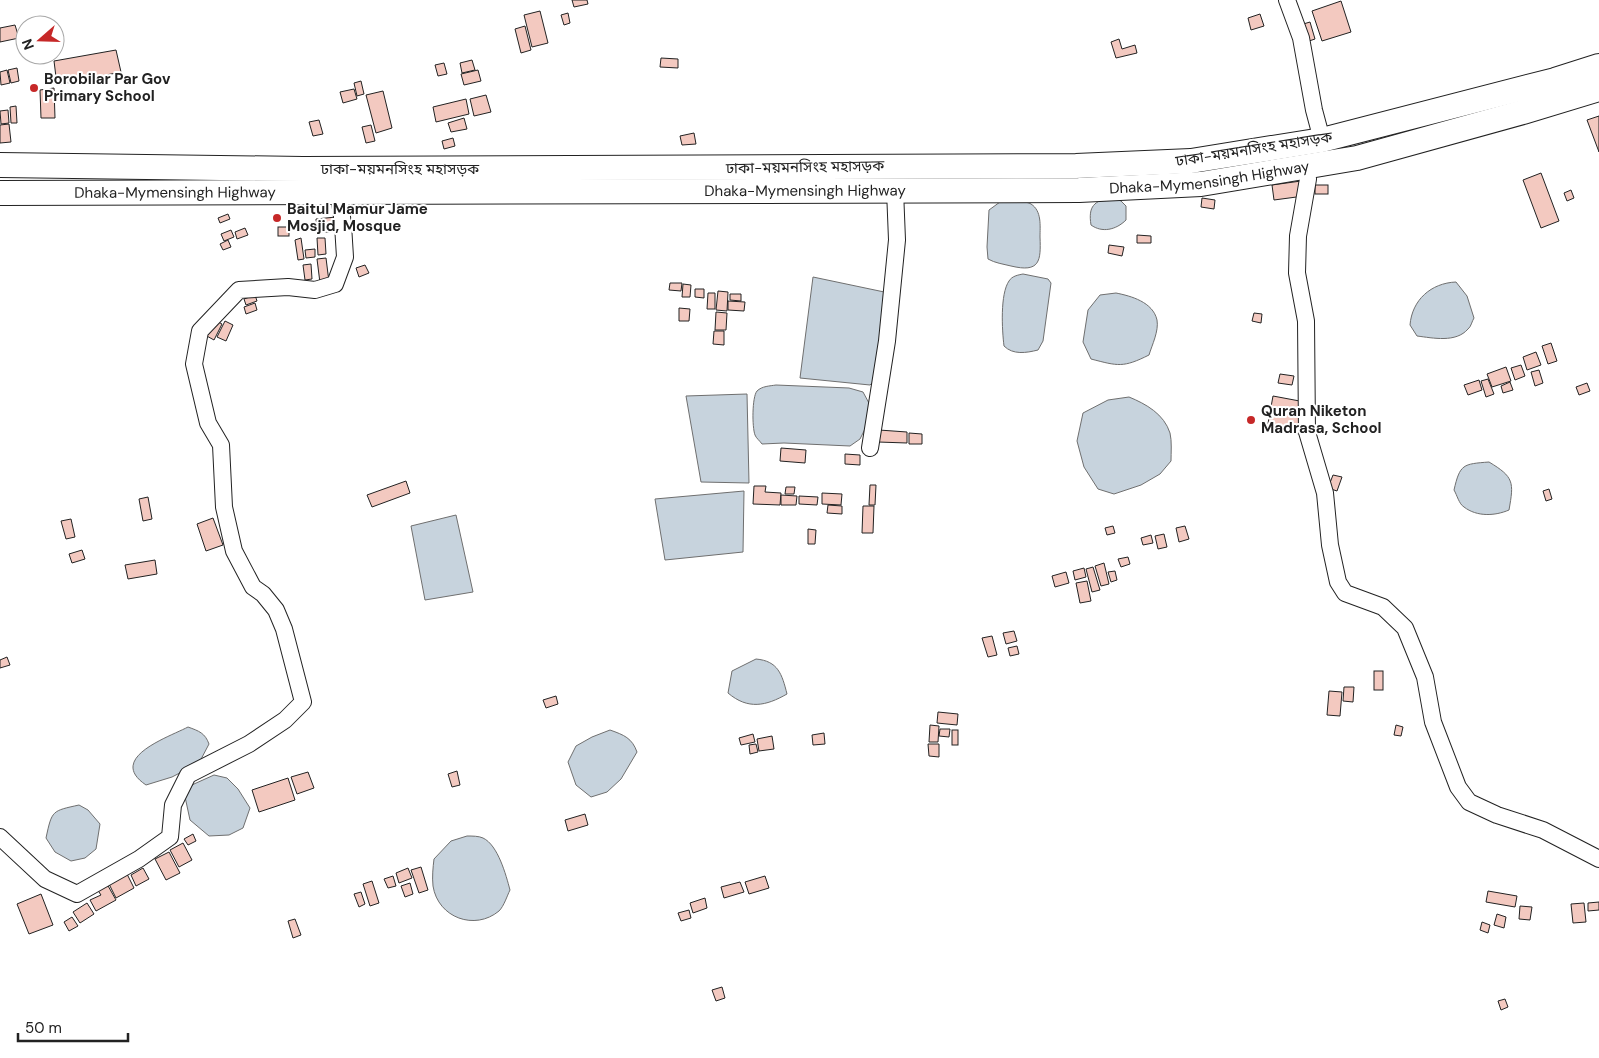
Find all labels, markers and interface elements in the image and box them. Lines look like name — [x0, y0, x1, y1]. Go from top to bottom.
north arrow — [15, 15, 65, 65]
text: N — [18, 37, 38, 52]
place label: Borobilar Par Gov Primary School — [44, 69, 171, 106]
marker: Borobilar Par Gov Primary School — [28, 82, 40, 94]
street label: ঢাকা-ময়মনসিংহ মহাসড়ক — [1173, 127, 1335, 171]
street label: ঢাকা-ময়মনসিংহ মহাসড়ক — [725, 156, 885, 178]
street label: Dhaka-Mymensingh Highway — [1109, 156, 1311, 199]
street label: ঢাকা-ময়মনসিংহ মহাসড়ক — [320, 159, 480, 179]
street label: Dhaka-Mymensingh Highway — [704, 180, 906, 201]
street label: Dhaka-Mymensingh Highway — [74, 182, 276, 203]
place label: Baitul Mamur Jame Mosjid, Mosque — [287, 199, 428, 236]
marker: Baitul Mamur Jame Mosjid, Mosque — [271, 212, 283, 224]
place label: Quran Niketon Madrasa, School — [1261, 401, 1382, 438]
marker: Quran Niketon Madrasa, School — [1245, 414, 1257, 426]
scale bar — [18, 1010, 128, 1042]
text: 50 m — [25, 1018, 62, 1038]

